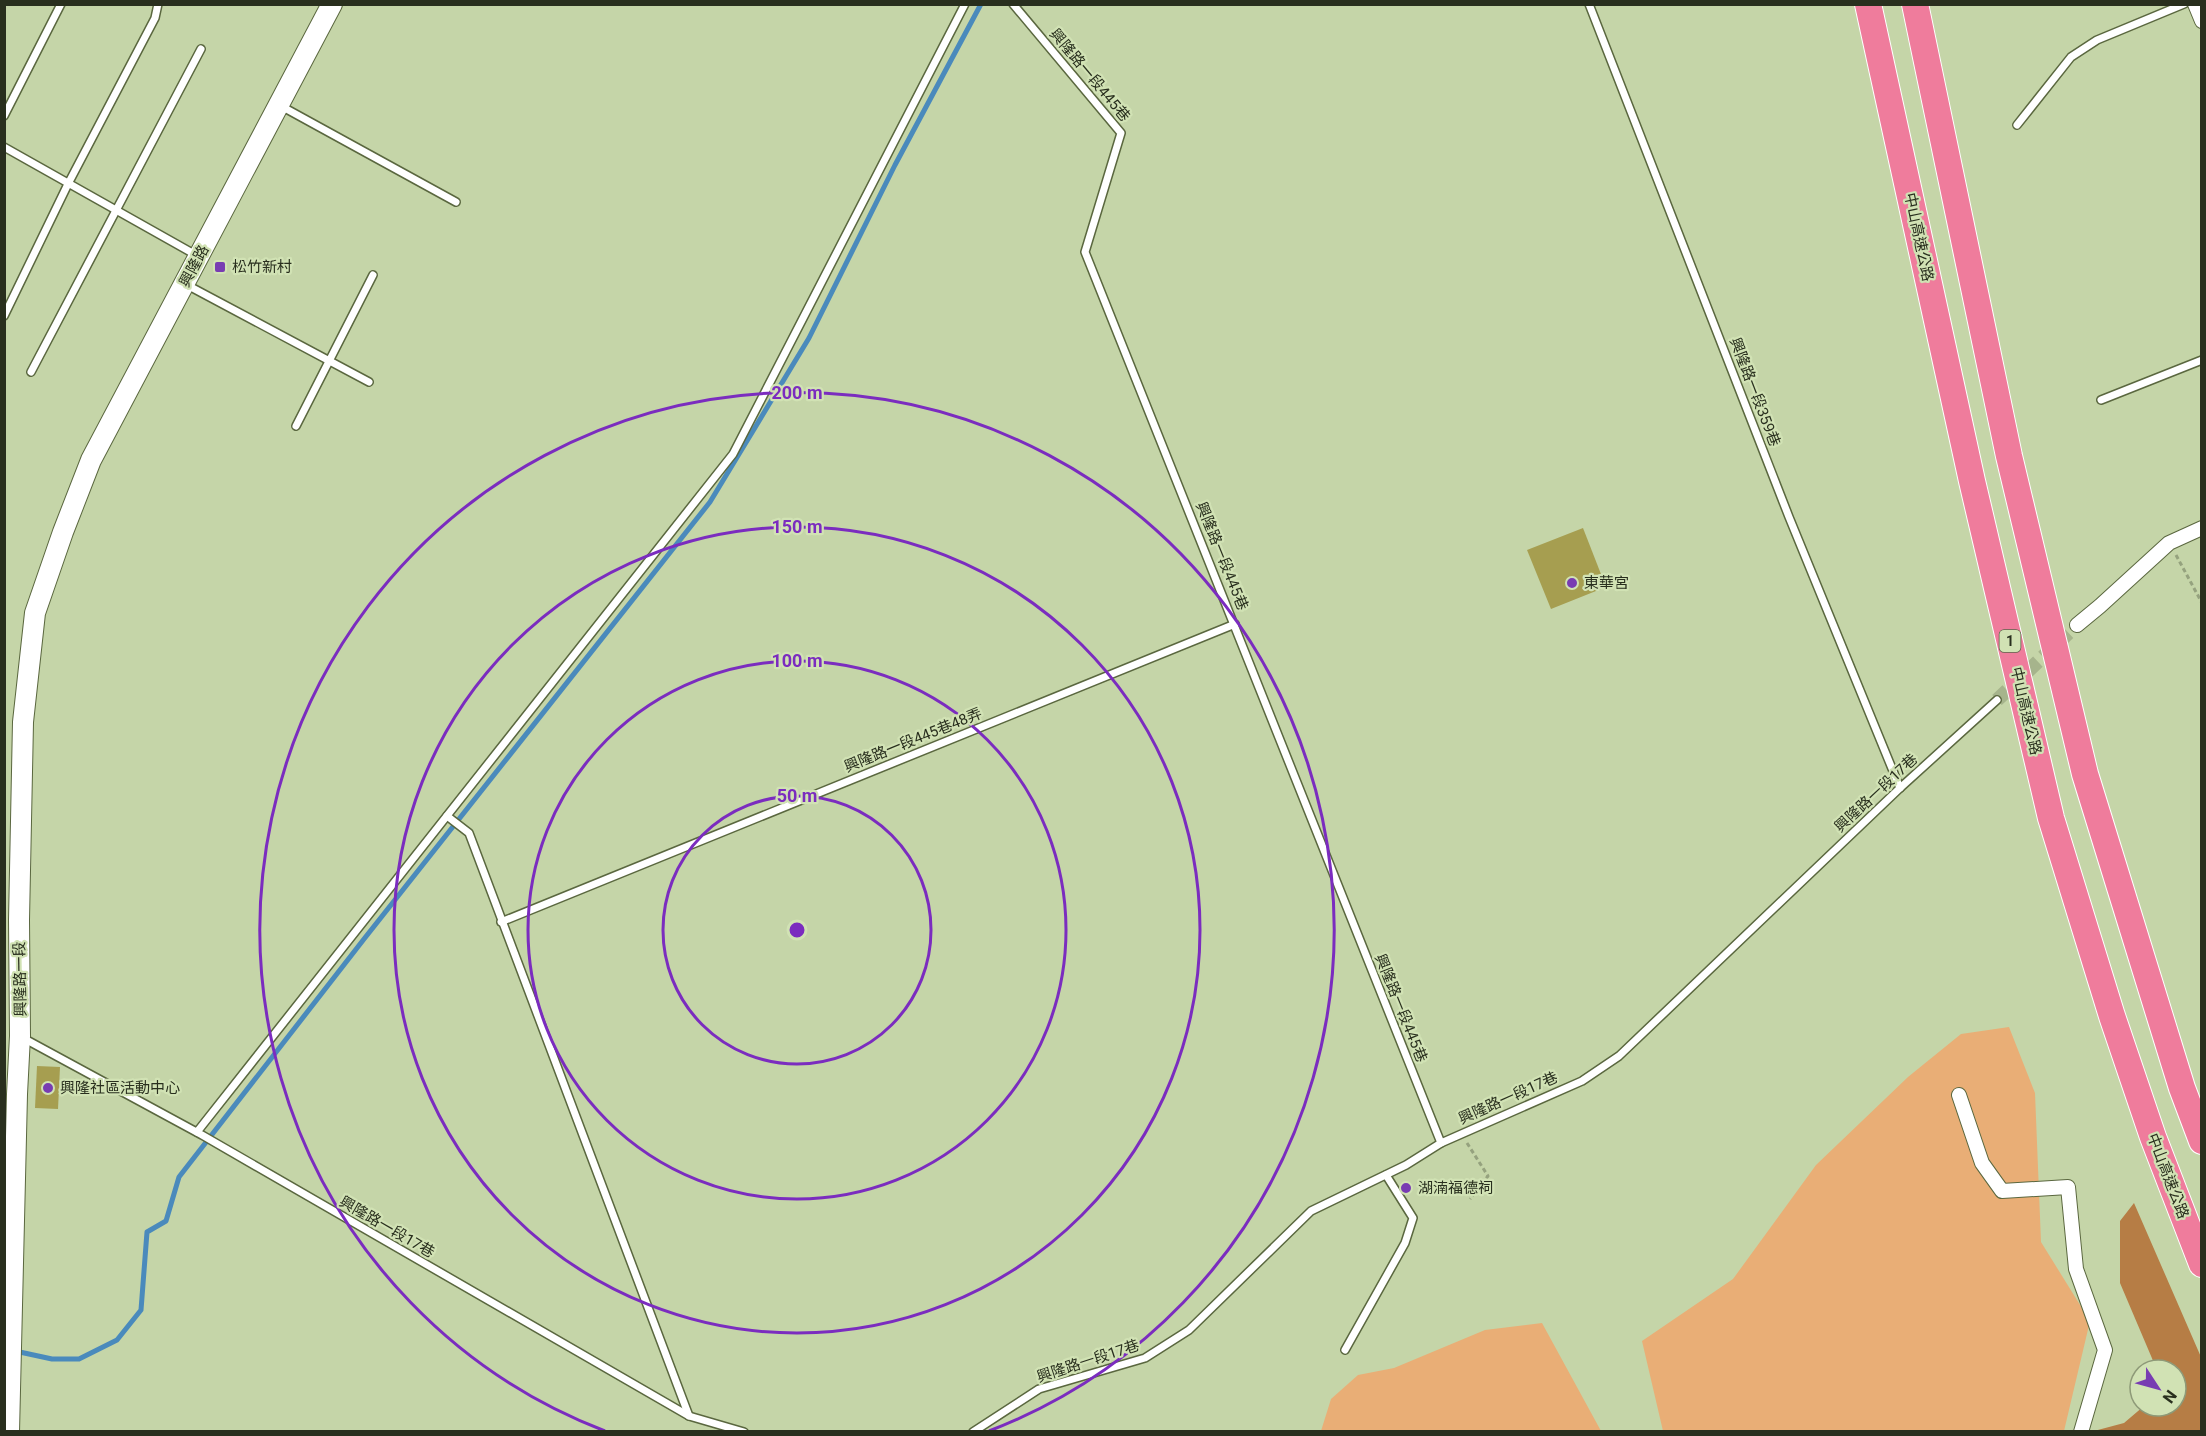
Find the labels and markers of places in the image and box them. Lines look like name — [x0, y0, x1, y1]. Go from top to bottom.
place label: 松竹新村 — [232, 258, 292, 276]
marker: 松竹新村 — [213, 260, 227, 274]
place label: 東華宮 — [1584, 574, 1629, 592]
marker: 東華宮 — [1565, 576, 1579, 590]
centre of rings — [787, 920, 807, 940]
place label: 興隆社區活動中心 — [60, 1079, 180, 1097]
marker: 興隆社區活動中心 — [41, 1081, 55, 1095]
place label: 湖湳福德祠 — [1418, 1179, 1493, 1197]
marker: 湖湳福德祠 — [1399, 1181, 1413, 1195]

